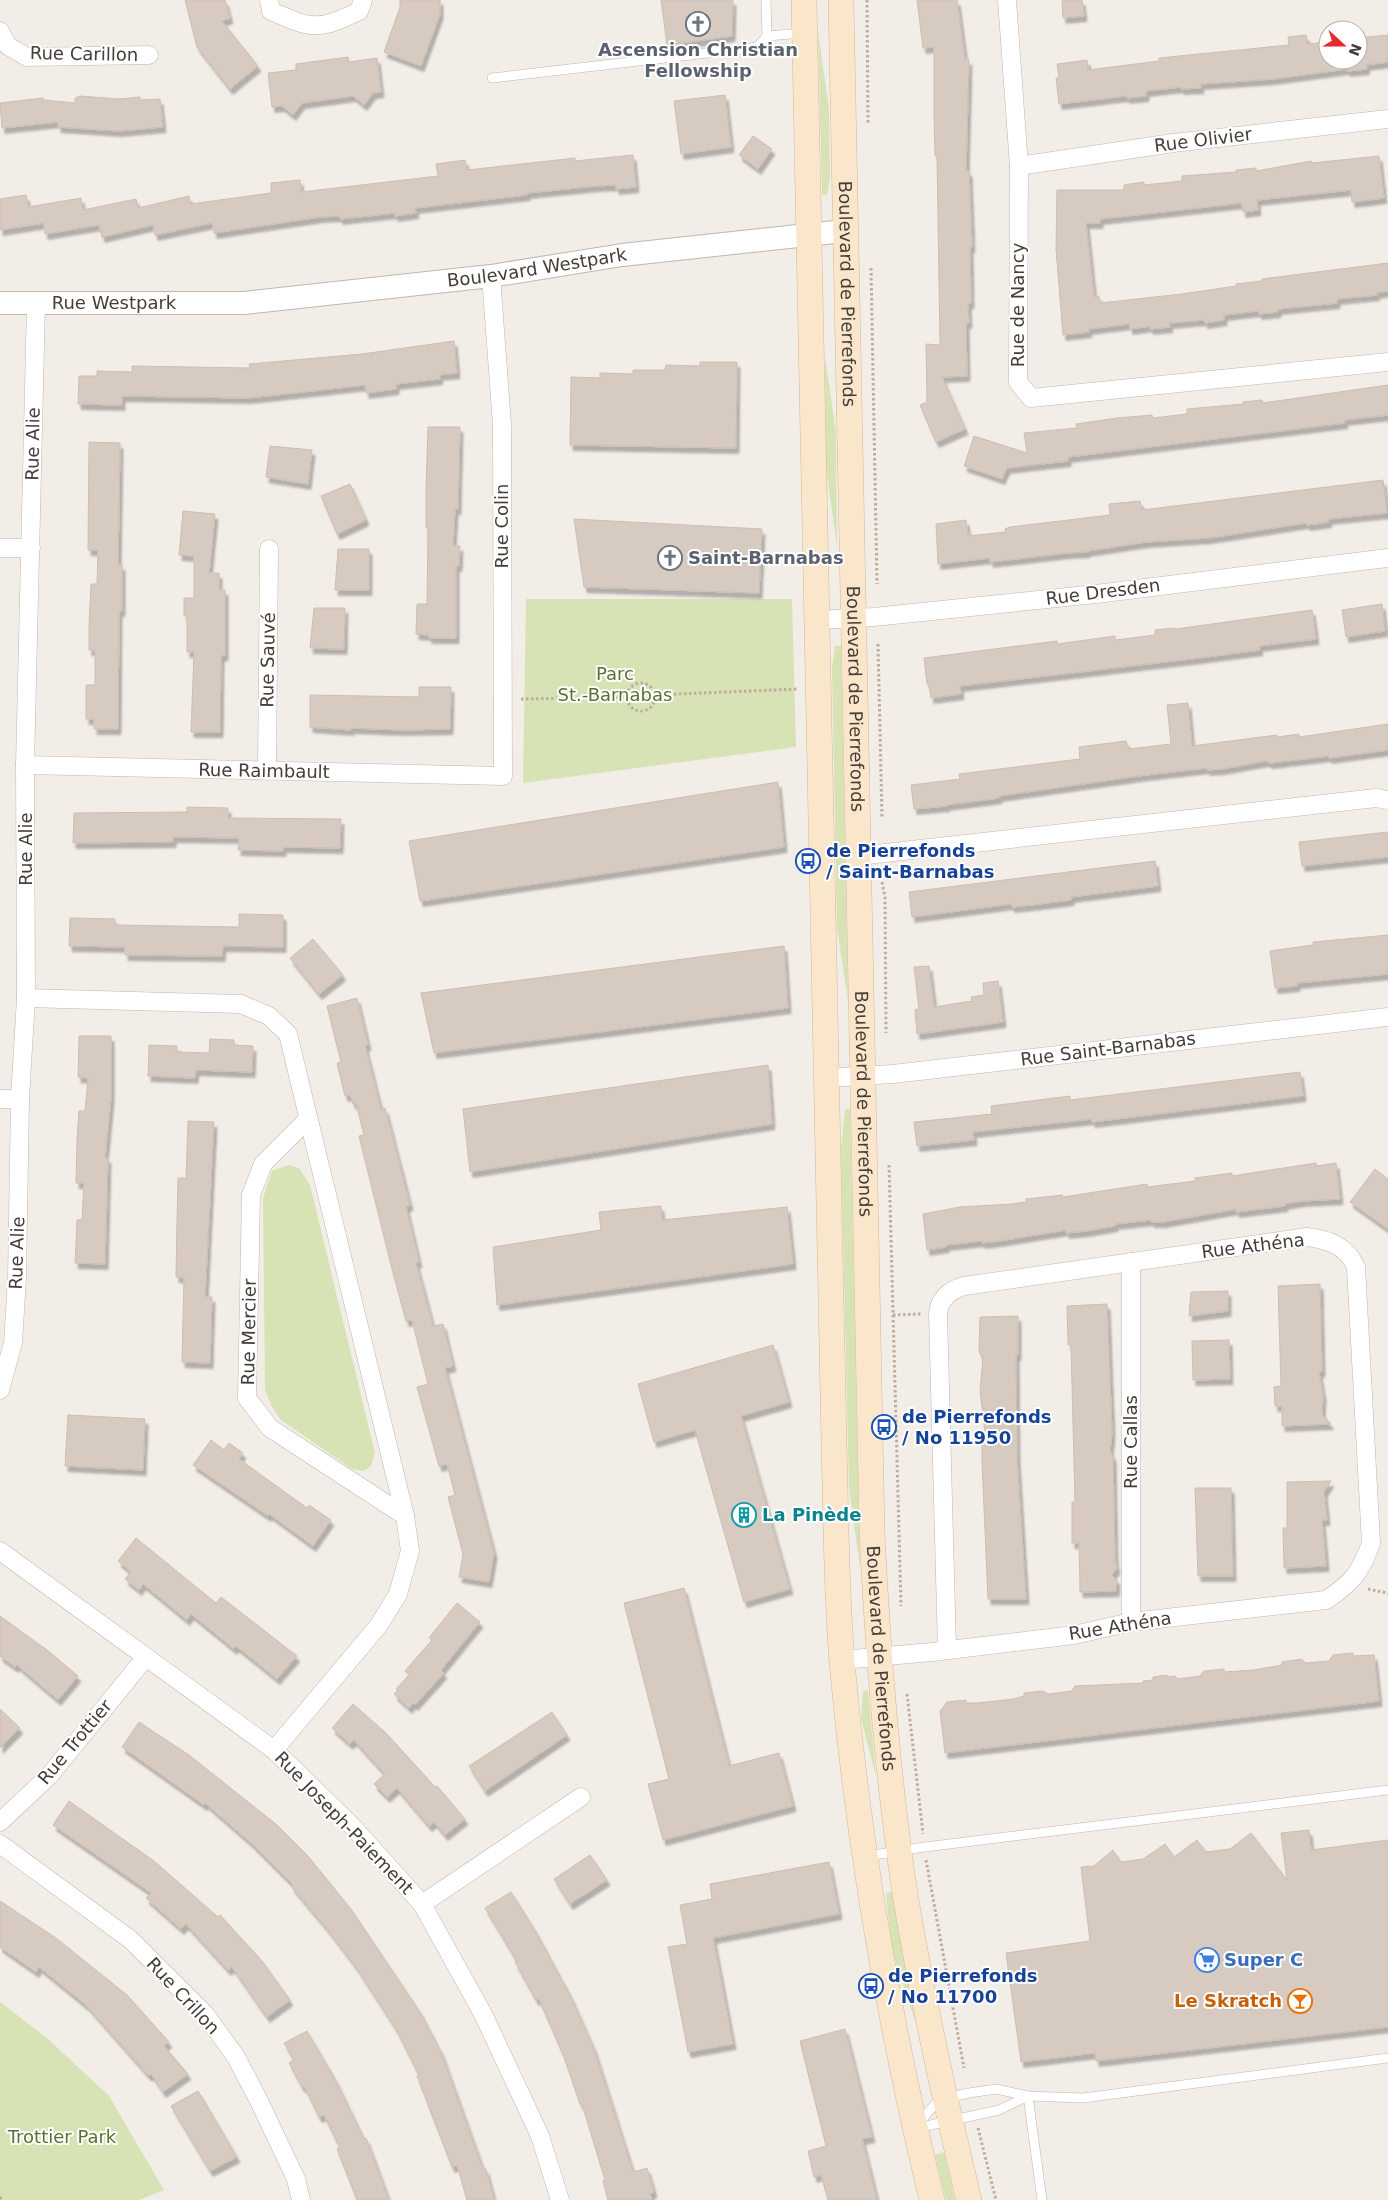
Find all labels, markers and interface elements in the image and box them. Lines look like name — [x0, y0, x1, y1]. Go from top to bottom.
church icon: Ascension Christian Fellowship — [685, 11, 711, 37]
north arrow — [1318, 20, 1368, 70]
place label: Ascension Christian Fellowship — [598, 39, 798, 81]
text: N — [1346, 41, 1365, 58]
street label: Rue Carillon — [30, 42, 138, 65]
street label: Rue Olivier — [1153, 123, 1254, 156]
street label: Boulevard de Pierrefonds — [835, 181, 860, 407]
street label: Rue de Nancy — [1007, 242, 1028, 367]
street label: Boulevard Westpark — [446, 243, 629, 291]
street label: Rue Westpark — [52, 292, 177, 313]
street label: Rue Alie — [21, 407, 44, 481]
street label: Rue Colin — [491, 484, 512, 568]
church icon: Saint-Barnabas — [657, 545, 683, 571]
place label: Saint-Barnabas — [688, 547, 844, 568]
street label: Rue Dresden — [1045, 574, 1161, 609]
street label: Boulevard de Pierrefonds — [843, 585, 868, 812]
street label: Rue Sauvé — [256, 612, 279, 708]
park label: Parc St.-Barnabas — [558, 663, 672, 705]
street label: Rue Raimbault — [198, 759, 330, 782]
street label: Rue Alie — [15, 812, 36, 886]
place label: de Pierrefonds / Saint-Barnabas — [826, 840, 994, 882]
bus stop icon: de Pierrefonds / Saint-Barnabas — [795, 848, 821, 874]
street label: Boulevard de Pierrefonds — [851, 990, 877, 1217]
street label: Rue Saint-Barnabas — [1019, 1027, 1197, 1070]
street label: Rue Alie — [5, 1216, 28, 1290]
street label: Rue Athéna — [1200, 1229, 1306, 1262]
street label: Rue Mercier — [237, 1278, 260, 1386]
street label: Rue Callas — [1120, 1395, 1141, 1489]
place label: de Pierrefonds / No 11950 — [902, 1406, 1052, 1448]
bus stop icon: de Pierrefonds / No 11950 — [871, 1414, 897, 1440]
building icon: La Pinède — [731, 1502, 757, 1528]
place label: La Pinède — [762, 1504, 861, 1525]
street label: Boulevard de Pierrefonds — [863, 1545, 900, 1772]
street label: Rue Athéna — [1067, 1607, 1173, 1644]
street label: Rue Trottier — [33, 1695, 116, 1788]
street label: Rue Joseph-Paiement — [271, 1747, 418, 1898]
supermarket icon: Super C — [1194, 1947, 1220, 1973]
place label: Super C — [1224, 1949, 1303, 1970]
street label: Rue Crillon — [143, 1953, 224, 2038]
place label: de Pierrefonds / No 11700 — [888, 1965, 1038, 2007]
bus stop icon: de Pierrefonds / No 11700 — [858, 1973, 884, 1999]
bar icon: Le Skratch — [1287, 1988, 1313, 2014]
place label: Le Skratch — [1174, 1990, 1282, 2011]
park label: Trottier Park — [7, 2126, 117, 2147]

